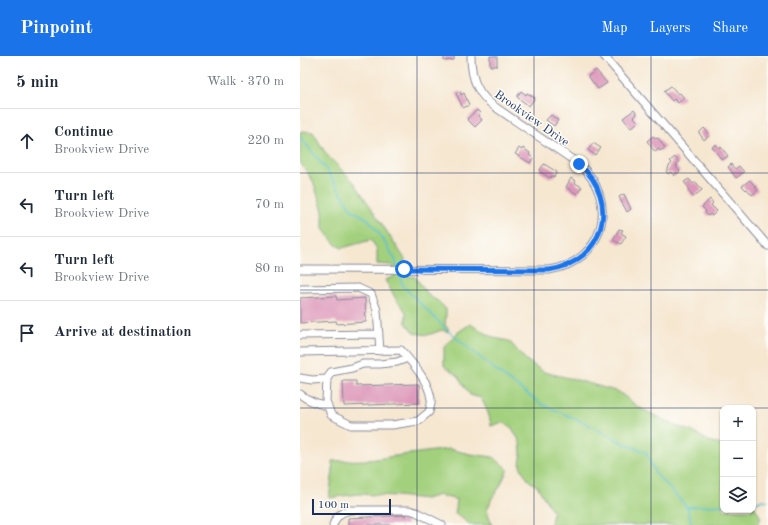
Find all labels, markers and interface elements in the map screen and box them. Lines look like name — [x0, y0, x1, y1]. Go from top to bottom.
text: Pinpoint — [20, 19, 93, 38]
text: Map — [602, 21, 628, 35]
text: Layers — [650, 21, 691, 35]
text: Share — [713, 21, 748, 35]
text: 5 min — [16, 74, 59, 91]
text: Walk · 370 m — [207, 75, 284, 88]
street label: Brookview Drive — [492, 89, 571, 149]
text: Continue — [54, 125, 113, 140]
icon: ahead — [16, 130, 38, 152]
text: 220 m — [247, 134, 284, 147]
text: Brookview Drive — [54, 143, 149, 156]
route end — [570, 155, 588, 173]
text: Turn left — [54, 189, 114, 204]
icon: left — [16, 194, 38, 216]
text: 70 m — [255, 198, 284, 211]
text: Brookview Drive — [54, 207, 149, 220]
text: Turn left — [54, 253, 114, 268]
icon: left — [16, 258, 38, 280]
route start — [395, 260, 413, 278]
text: 80 m — [255, 262, 284, 275]
text: Brookview Drive — [54, 271, 149, 284]
icon: arrive — [16, 322, 38, 344]
text: Arrive at destination — [54, 325, 192, 340]
map controls — [720, 405, 756, 513]
button: + — [720, 405, 756, 441]
button: − — [720, 441, 756, 477]
button: layers — [720, 477, 756, 513]
scale bar — [312, 497, 391, 516]
text: 100 m — [318, 500, 349, 511]

